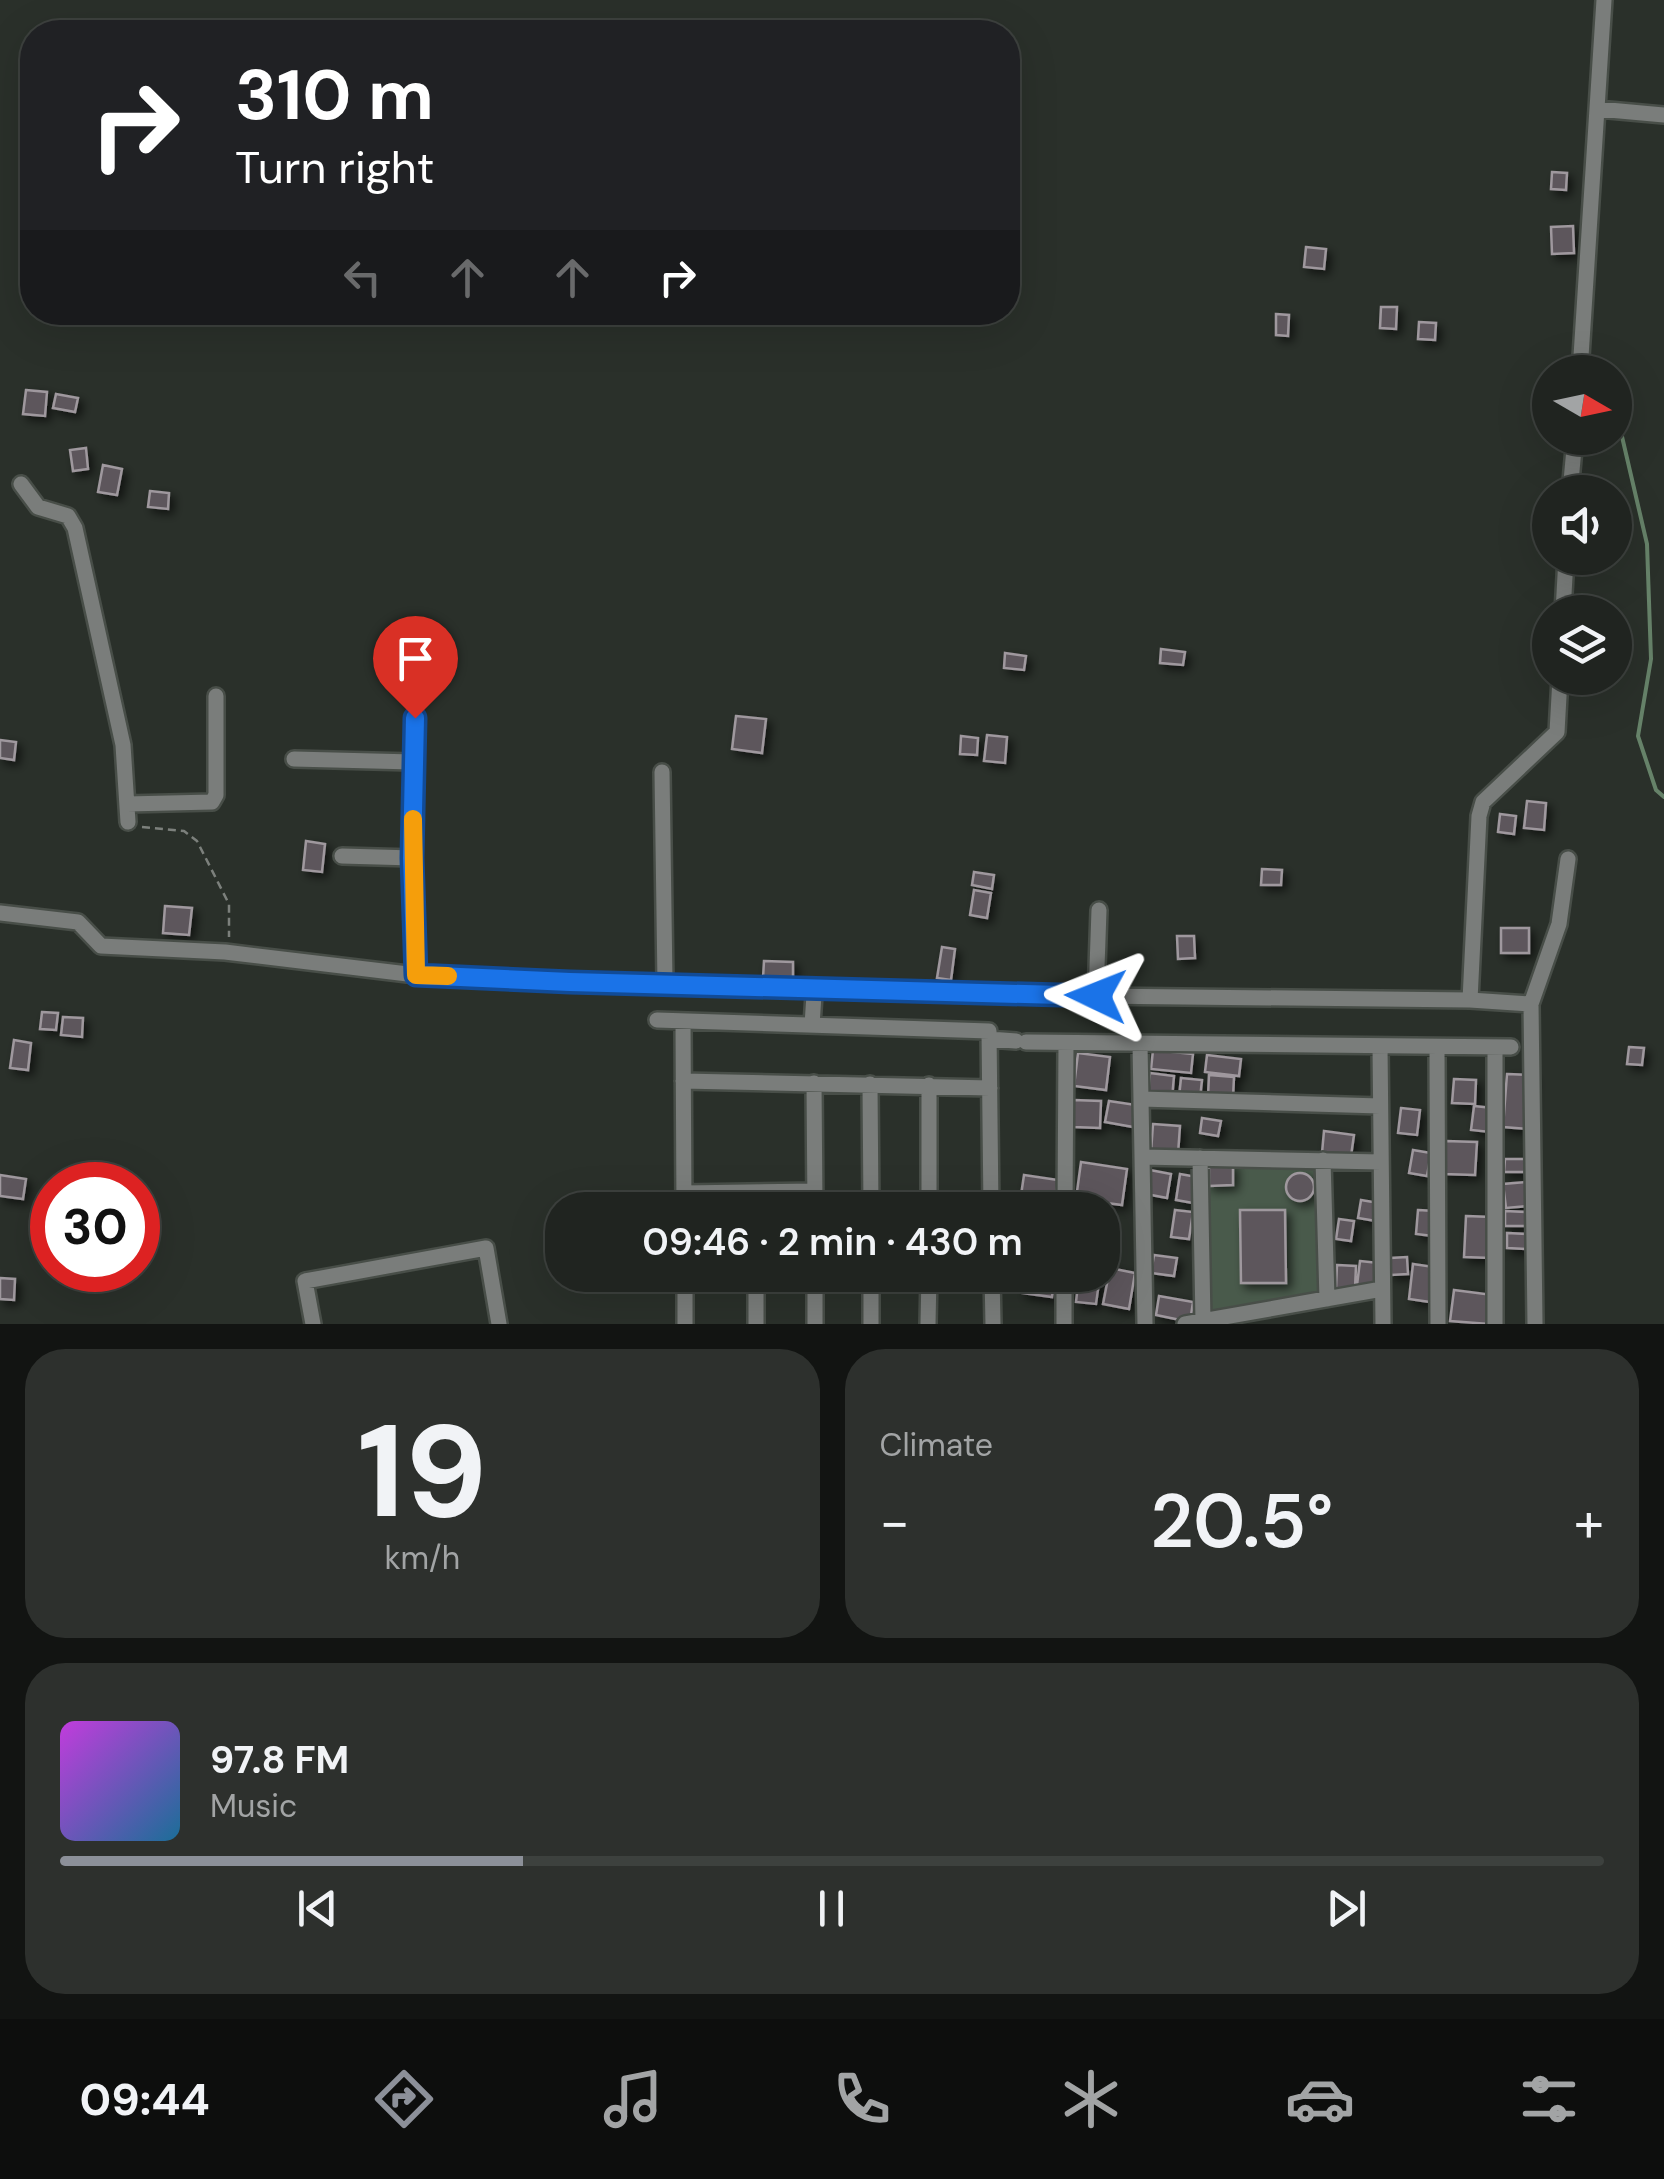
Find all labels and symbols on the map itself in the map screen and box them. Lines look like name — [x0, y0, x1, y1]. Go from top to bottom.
north arrow — [1532, 355, 1632, 455]
pin — [373, 616, 458, 719]
position arrow — [1044, 944, 1148, 1048]
speed limit sign: 30 — [30, 1162, 160, 1292]

